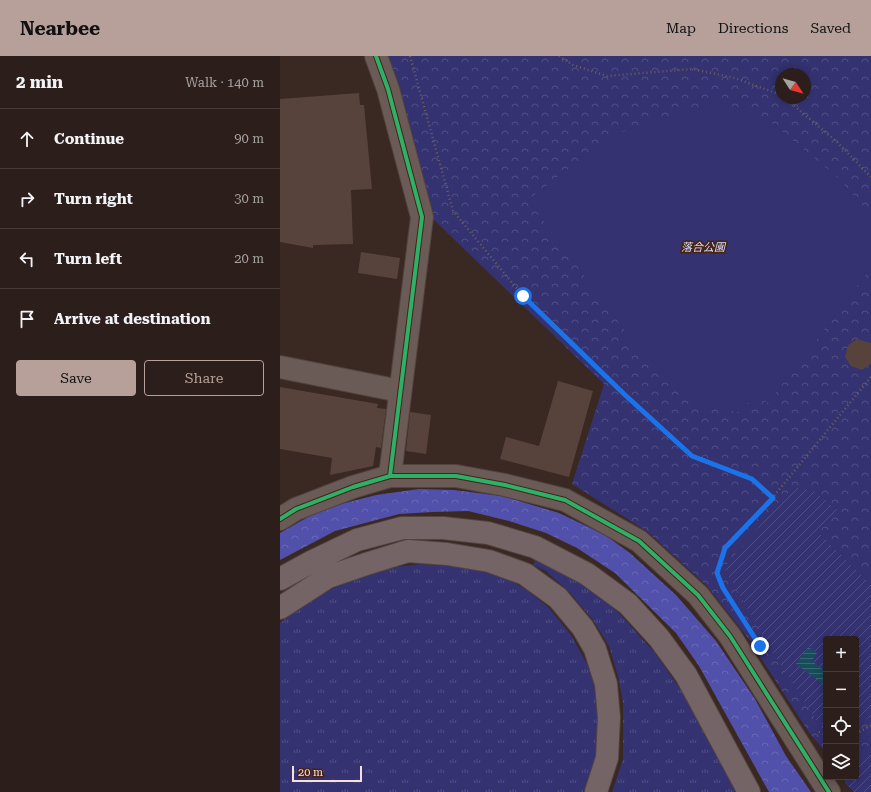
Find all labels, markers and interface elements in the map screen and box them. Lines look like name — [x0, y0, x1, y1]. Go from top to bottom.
text: Nearbee — [20, 17, 100, 40]
text: Map — [666, 20, 696, 36]
text: Directions — [718, 20, 788, 36]
text: Saved — [810, 20, 851, 36]
north arrow — [775, 68, 811, 104]
text: 2 min — [16, 72, 63, 92]
text: Walk · 140 m — [185, 75, 264, 90]
icon: ahead — [16, 128, 38, 150]
text: Continue — [54, 130, 124, 148]
text: 90 m — [234, 131, 264, 146]
icon: right — [16, 188, 38, 210]
text: Turn right — [54, 190, 133, 208]
text: 30 m — [234, 191, 264, 206]
park label: 落合公園 — [681, 241, 727, 254]
icon: left — [16, 248, 38, 270]
text: Turn left — [54, 250, 122, 268]
text: 20 m — [234, 251, 264, 266]
route start — [514, 287, 532, 305]
icon: arrive — [16, 308, 38, 330]
text: Arrive at destination — [54, 310, 210, 328]
button: Save — [16, 360, 136, 396]
button: Share — [144, 360, 264, 396]
map controls — [823, 636, 859, 780]
button: + — [823, 636, 859, 672]
route end — [751, 637, 769, 655]
button: − — [823, 672, 859, 708]
button: locate — [823, 708, 859, 744]
button: layers — [823, 744, 859, 780]
scale bar — [292, 764, 362, 783]
text: 20 m — [298, 766, 323, 779]

